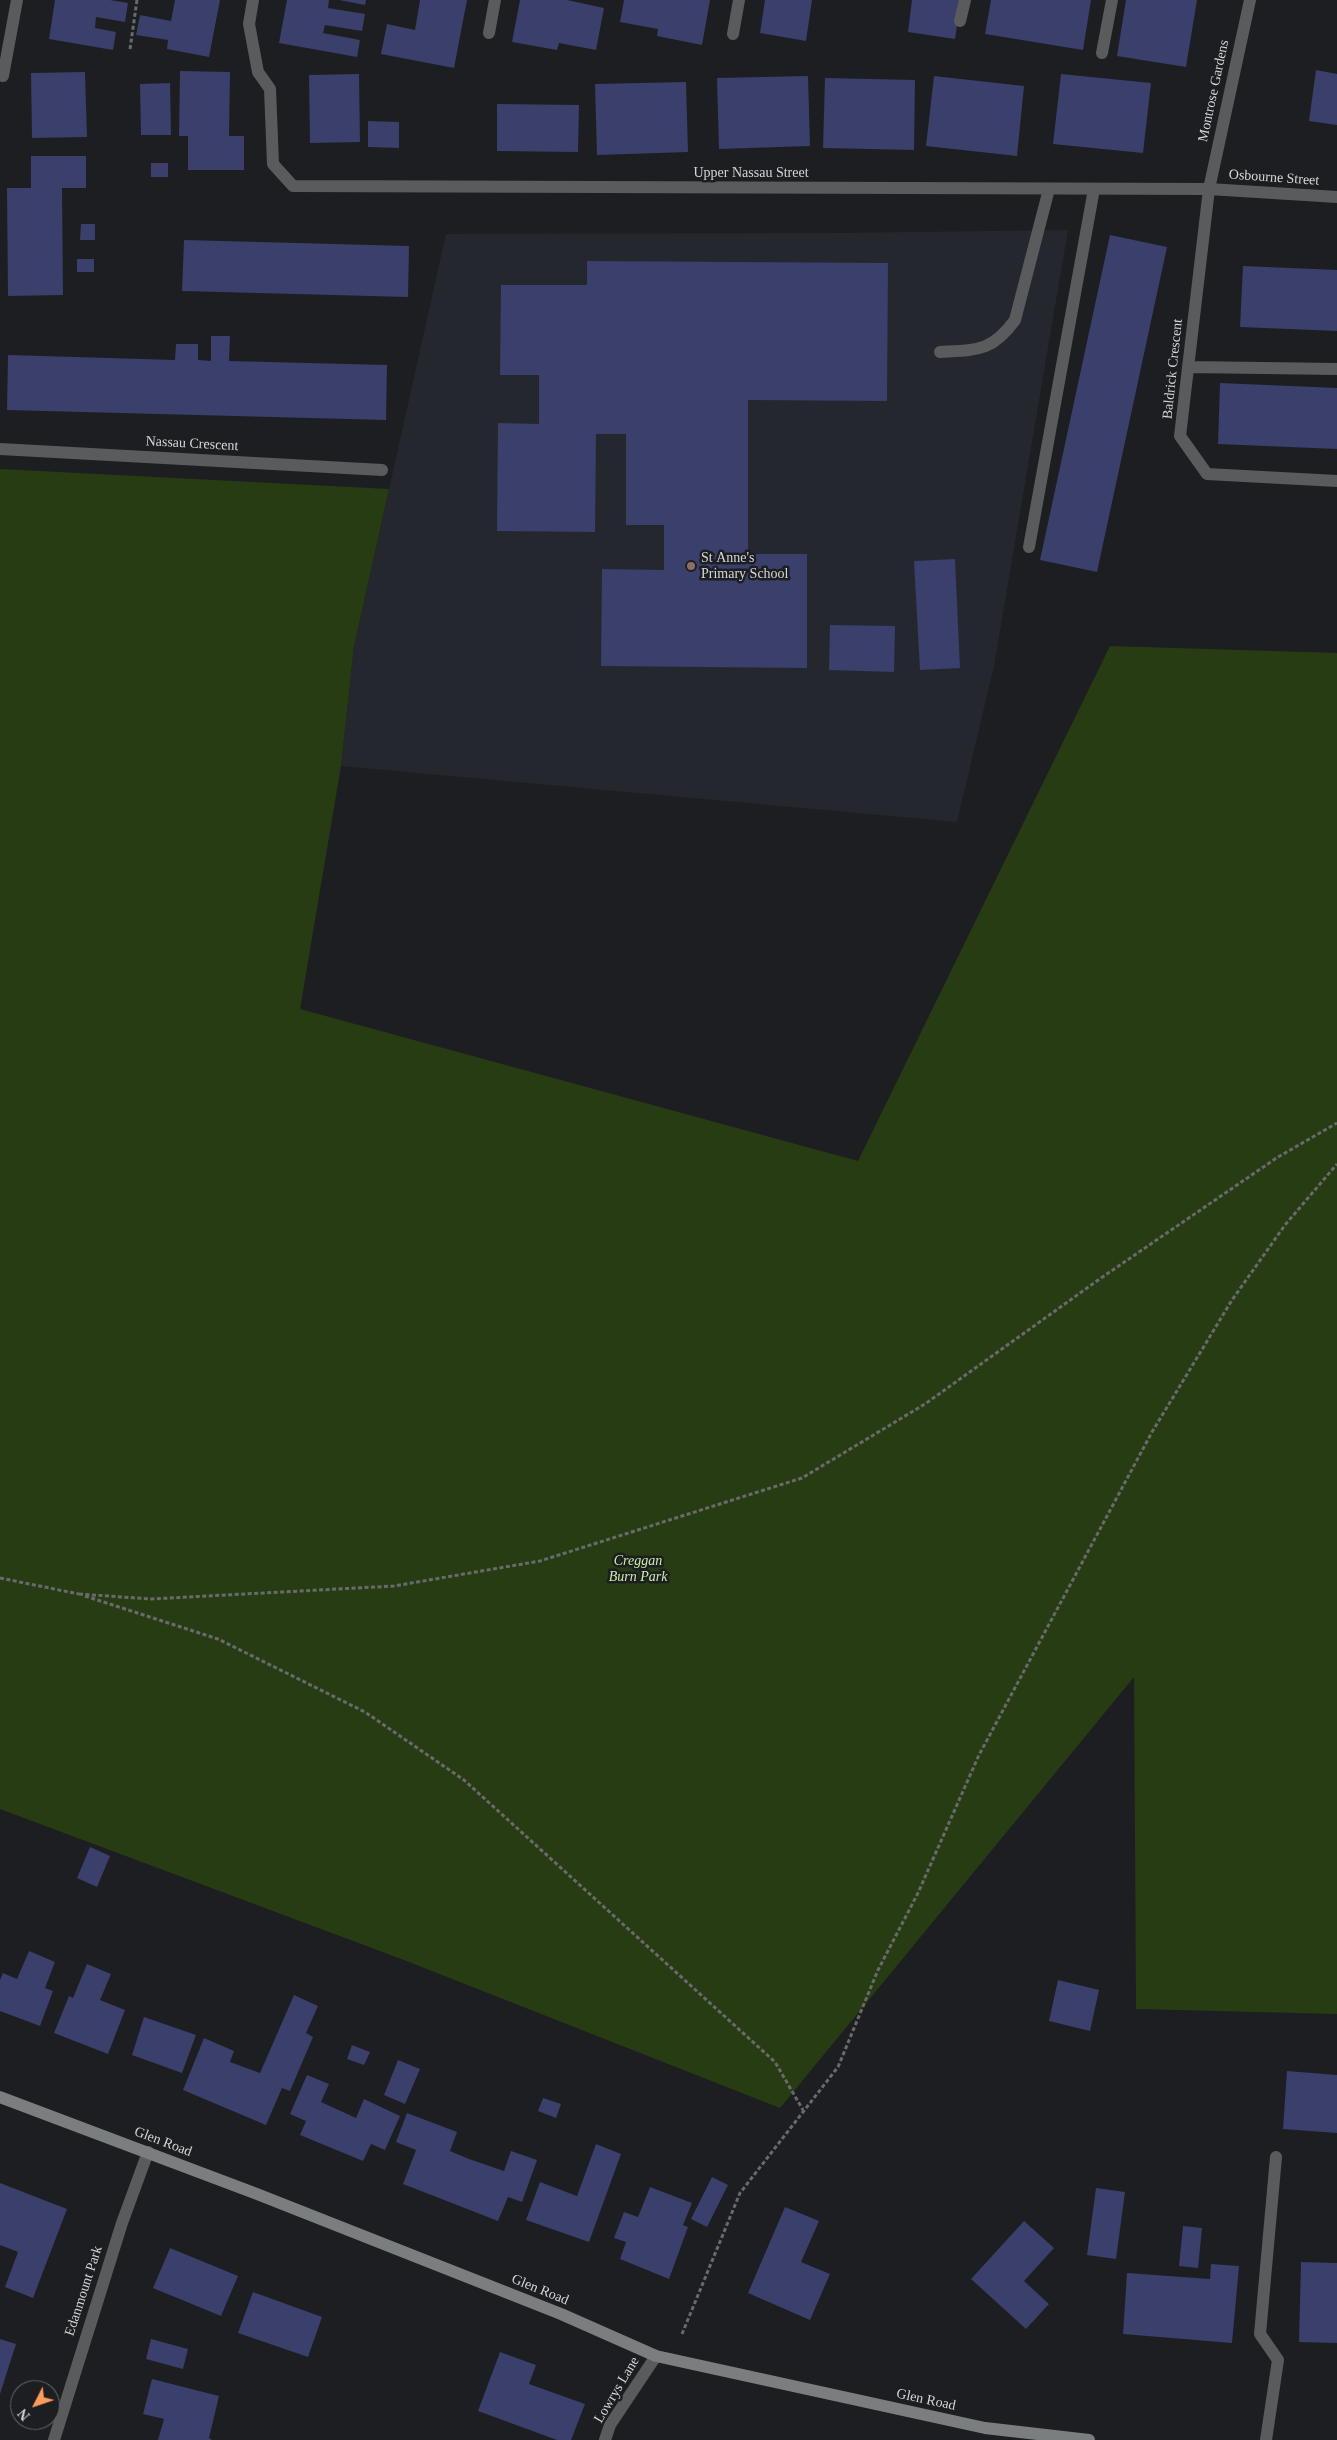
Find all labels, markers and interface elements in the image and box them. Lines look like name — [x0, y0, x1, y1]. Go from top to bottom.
street label: Montrose Gardens — [1195, 38, 1233, 144]
street label: Upper Nassau Street — [693, 165, 809, 181]
street label: Osbourne Street — [1228, 166, 1320, 190]
street label: Baldrick Crescent — [1159, 318, 1187, 420]
street label: Nassau Crescent — [145, 433, 239, 455]
place label: St Anne's Primary School — [701, 550, 788, 582]
marker: St Anne's Primary School — [685, 560, 697, 572]
park label: Creggan Burn Park — [609, 1553, 667, 1585]
street label: Glen Road — [132, 2123, 194, 2161]
street label: Edanmount Park — [62, 2244, 106, 2338]
street label: Glen Road — [509, 2271, 571, 2309]
street label: Lowrys Lane — [591, 2354, 643, 2426]
north arrow — [10, 2380, 60, 2430]
street label: Glen Road — [895, 2386, 957, 2414]
text: N — [15, 2406, 33, 2423]

